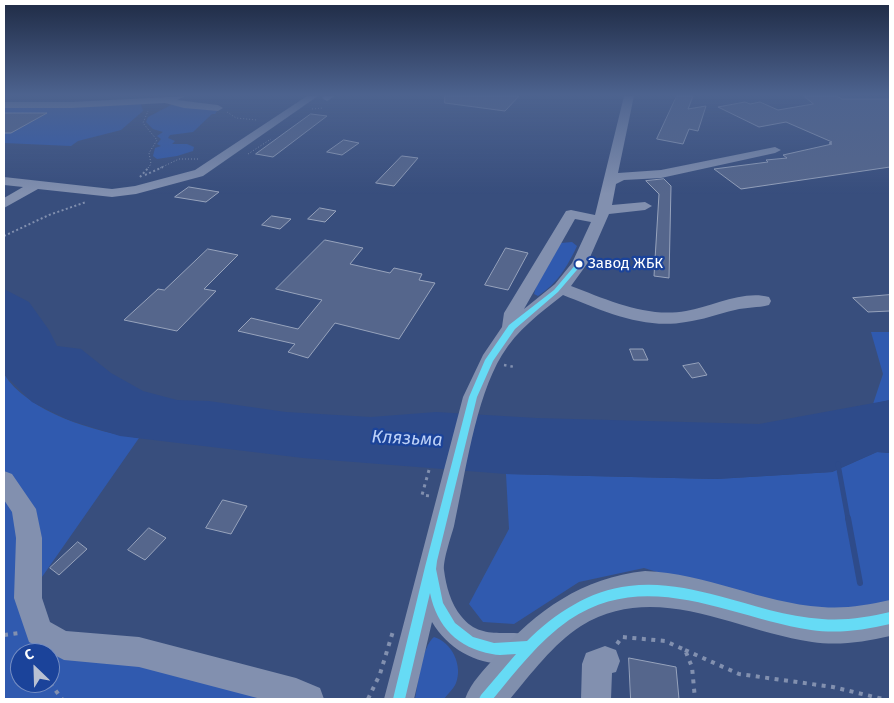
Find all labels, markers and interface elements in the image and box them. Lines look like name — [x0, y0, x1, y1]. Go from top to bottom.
place label: Завод ЖБК — [588, 255, 663, 273]
marker: Завод ЖБК — [574, 259, 584, 269]
water label: Клязьма — [371, 426, 443, 452]
north arrow — [10, 643, 60, 693]
text: С — [22, 645, 36, 664]

